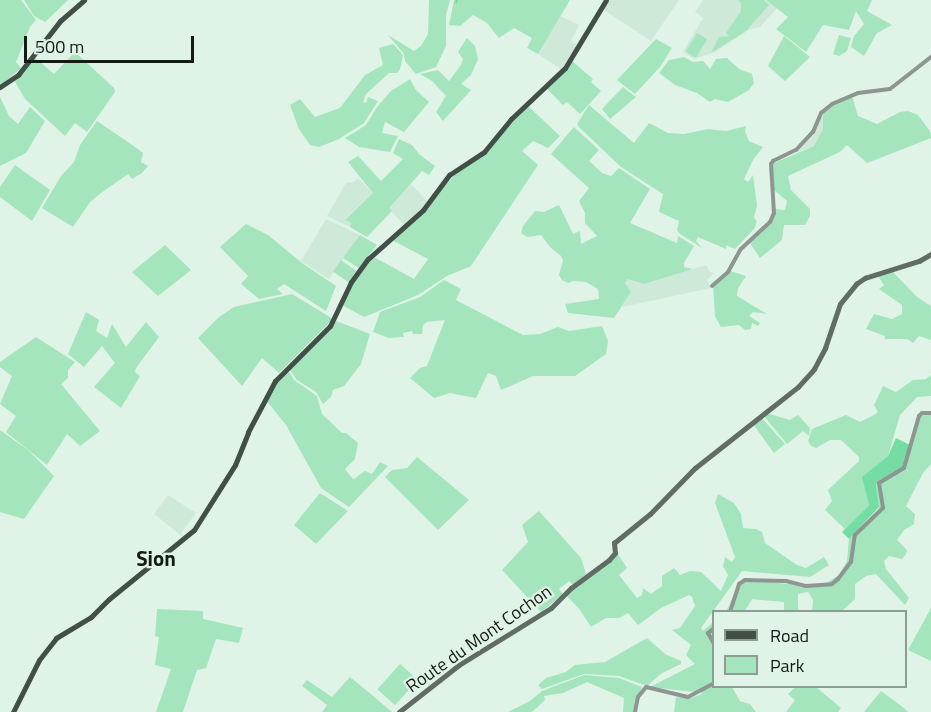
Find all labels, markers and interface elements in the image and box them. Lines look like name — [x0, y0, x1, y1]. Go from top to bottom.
scale bar — [27, 24, 196, 62]
text: 500 m — [35, 33, 84, 60]
district label: Sion — [136, 545, 176, 571]
street label: Route du Mont Cochon — [402, 581, 556, 697]
legend — [712, 610, 907, 688]
text: Road — [770, 622, 809, 649]
text: Park — [770, 652, 804, 679]

